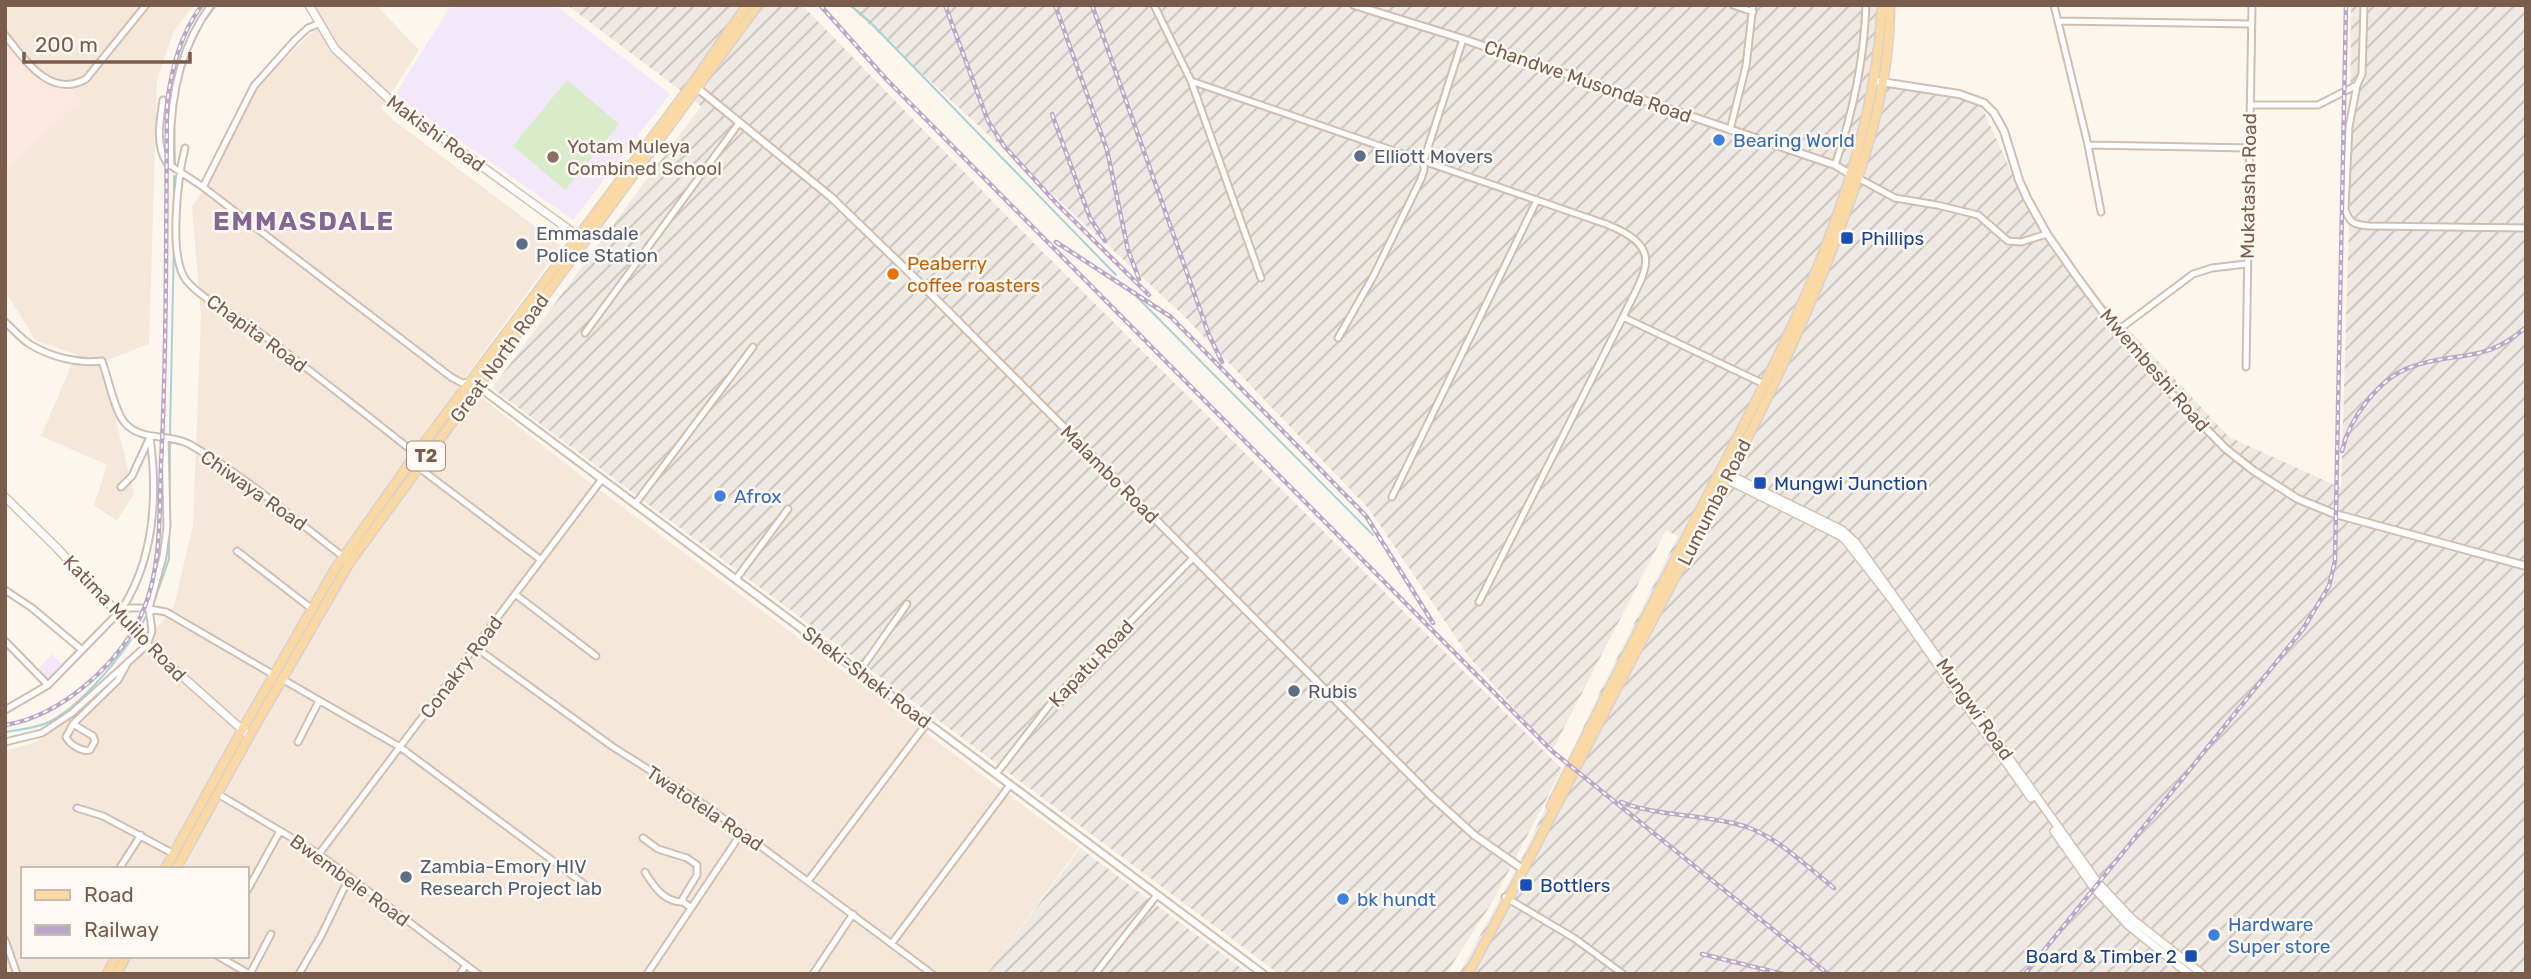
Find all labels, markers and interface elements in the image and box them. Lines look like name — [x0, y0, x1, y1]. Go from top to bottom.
scale bar — [24, 21, 191, 65]
text: 200 m — [35, 32, 98, 57]
street label: Chandwe Musonda Road — [1481, 35, 1695, 128]
street label: Makishi Road — [382, 90, 489, 177]
street label: Mukatasha Road — [2236, 113, 2261, 259]
place label: Bearing World — [1733, 129, 1855, 152]
marker: Bearing World — [1711, 132, 1727, 148]
place label: Yotam Muleya Combined School — [567, 135, 722, 180]
place label: Elliott Movers — [1374, 145, 1493, 168]
marker: Elliott Movers — [1352, 148, 1368, 164]
marker: Yotam Muleya Combined School — [545, 149, 561, 165]
district label: EMMASDALE — [213, 206, 395, 237]
place label: Emmasdale Police Station — [536, 222, 658, 267]
place label: Phillips — [1861, 227, 1924, 250]
marker: Phillips — [1839, 230, 1855, 246]
marker: Emmasdale Police Station — [514, 236, 530, 252]
place label: Peaberry coffee roasters — [907, 252, 1040, 297]
marker: Peaberry coffee roasters — [885, 266, 901, 282]
street label: Chapita Road — [202, 289, 311, 377]
street label: Great North Road — [445, 290, 554, 427]
street label: Mwembeshi Road — [2095, 304, 2214, 436]
street label: Malambo Road — [1056, 420, 1164, 528]
street label: Lumumba Road — [1673, 435, 1756, 569]
road number: T2 — [407, 442, 445, 470]
street label: Chiwaya Road — [196, 445, 311, 535]
place label: Mungwi Junction — [1774, 472, 1928, 495]
marker: Mungwi Junction — [1752, 475, 1768, 491]
place label: Afrox — [734, 485, 782, 508]
marker: Afrox — [712, 488, 728, 504]
street label: Katima Mulilo Road — [58, 550, 191, 686]
street label: Conakry Road — [415, 612, 507, 723]
street label: Kapatu Road — [1044, 615, 1139, 712]
street label: Sheki-Sheki Road — [798, 621, 936, 733]
street label: Mungwi Road — [1931, 654, 2018, 765]
place label: Rubis — [1308, 680, 1357, 703]
marker: Rubis — [1286, 683, 1302, 699]
street label: Twatotela Road — [642, 761, 768, 856]
street label: Bwembele Road — [285, 829, 414, 931]
place label: Zambia-Emory HIV Research Project lab — [420, 855, 602, 900]
legend — [21, 867, 248, 958]
marker: Zambia-Emory HIV Research Project lab — [398, 869, 414, 885]
place label: Bottlers — [1540, 874, 1611, 897]
marker: Bottlers — [1518, 877, 1534, 893]
text: Road — [84, 882, 134, 907]
place label: bk hundt — [1357, 888, 1436, 911]
marker: bk hundt — [1335, 891, 1351, 907]
place label: Hardware Super store — [2228, 913, 2330, 958]
text: Railway — [84, 917, 159, 942]
marker: Hardware Super store — [2206, 927, 2222, 943]
place label: Board & Timber 2 — [2026, 945, 2177, 968]
marker: Board & Timber 2 — [2183, 948, 2199, 964]

